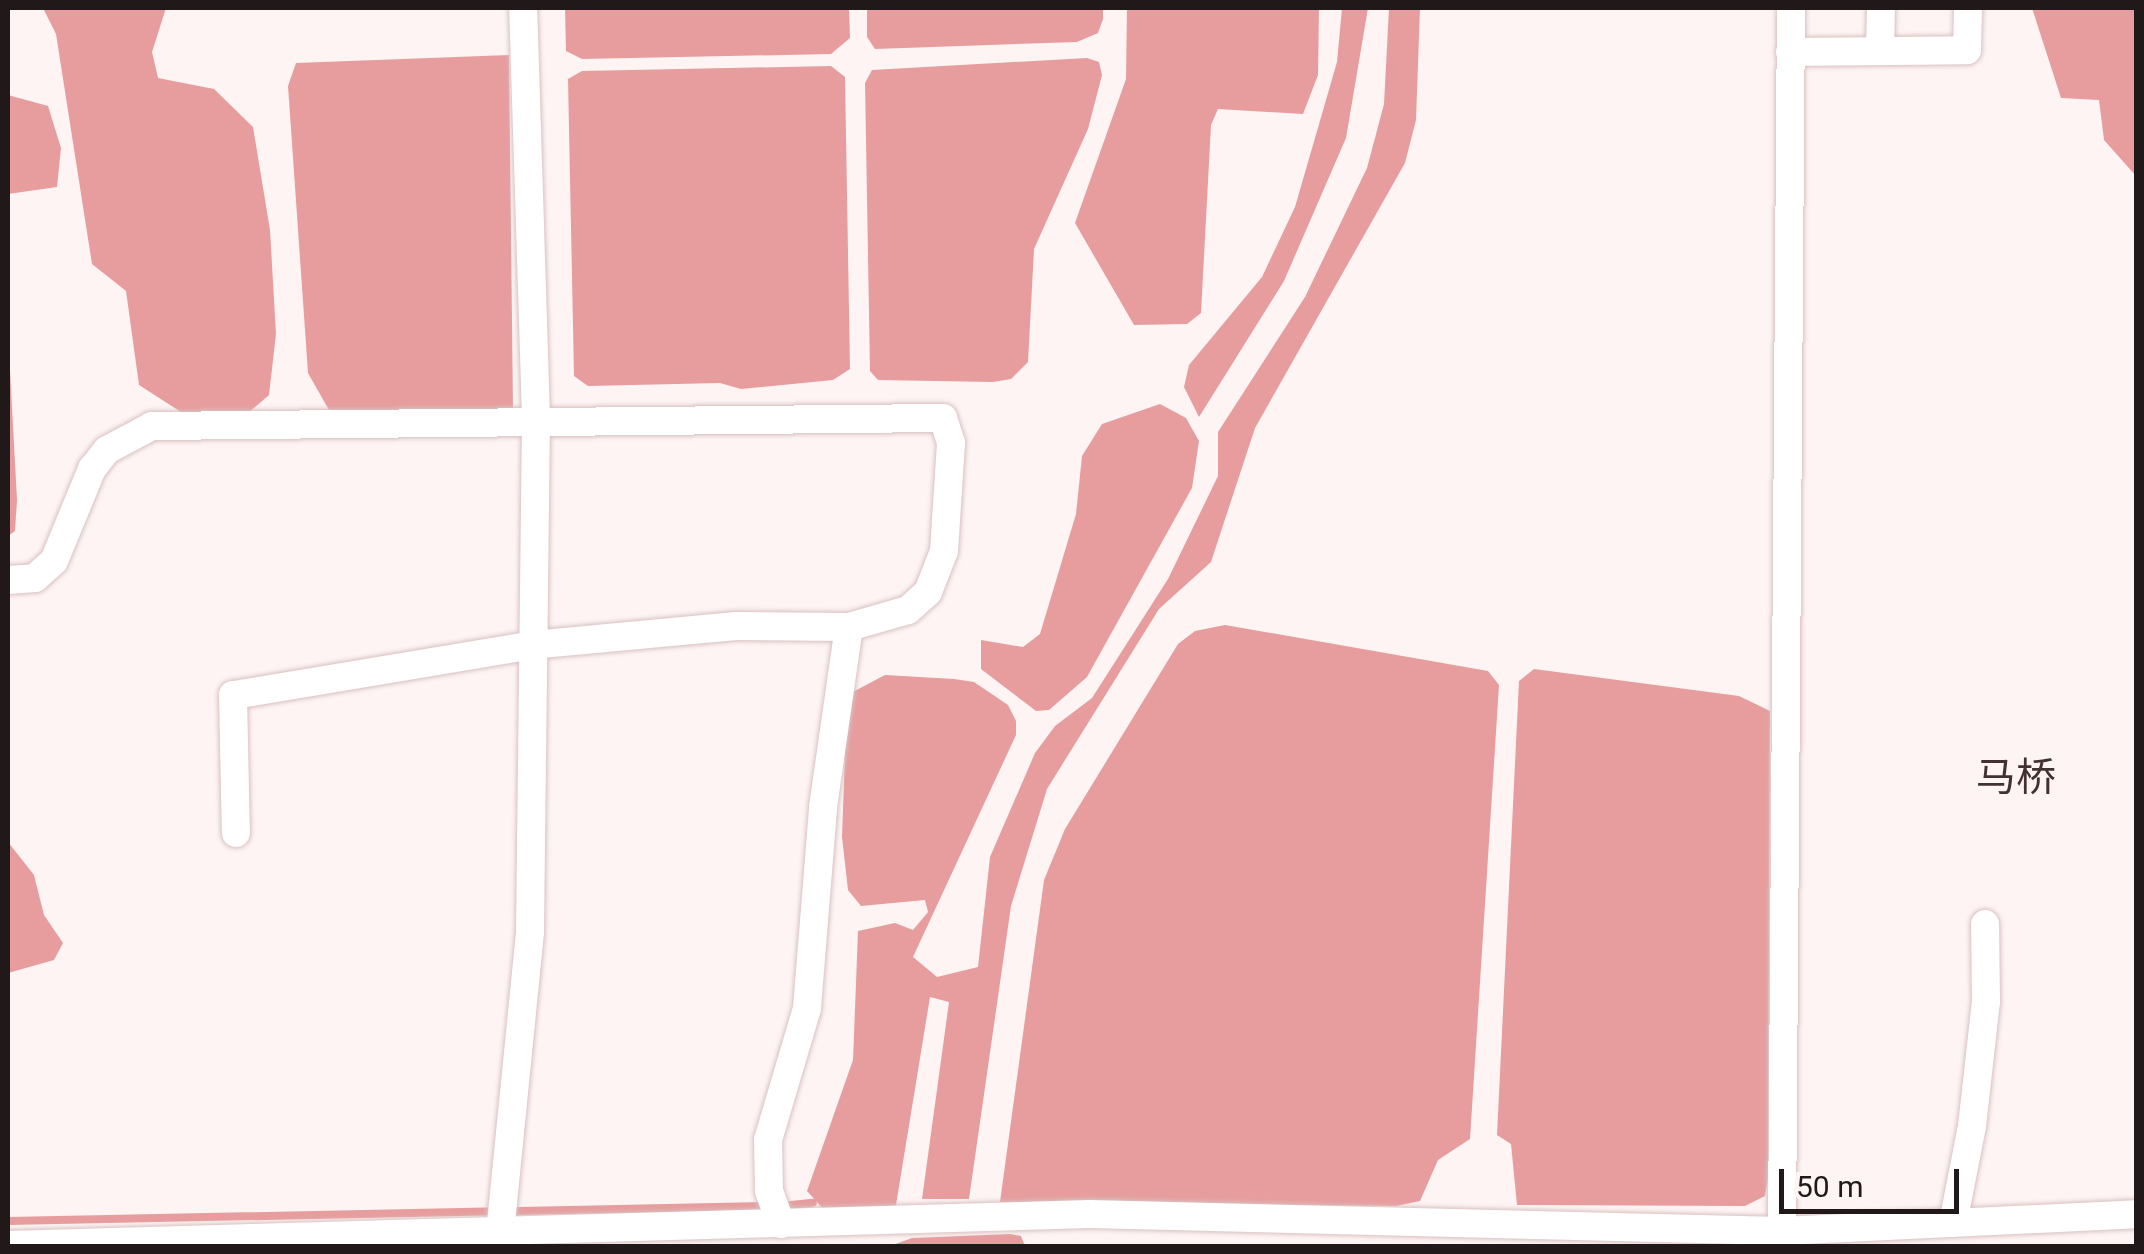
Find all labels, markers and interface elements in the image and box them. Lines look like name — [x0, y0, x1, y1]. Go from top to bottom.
district label: 马桥 — [1976, 754, 2056, 802]
scale bar — [1784, 1149, 1964, 1211]
text: 50 m — [1796, 1169, 1863, 1204]

